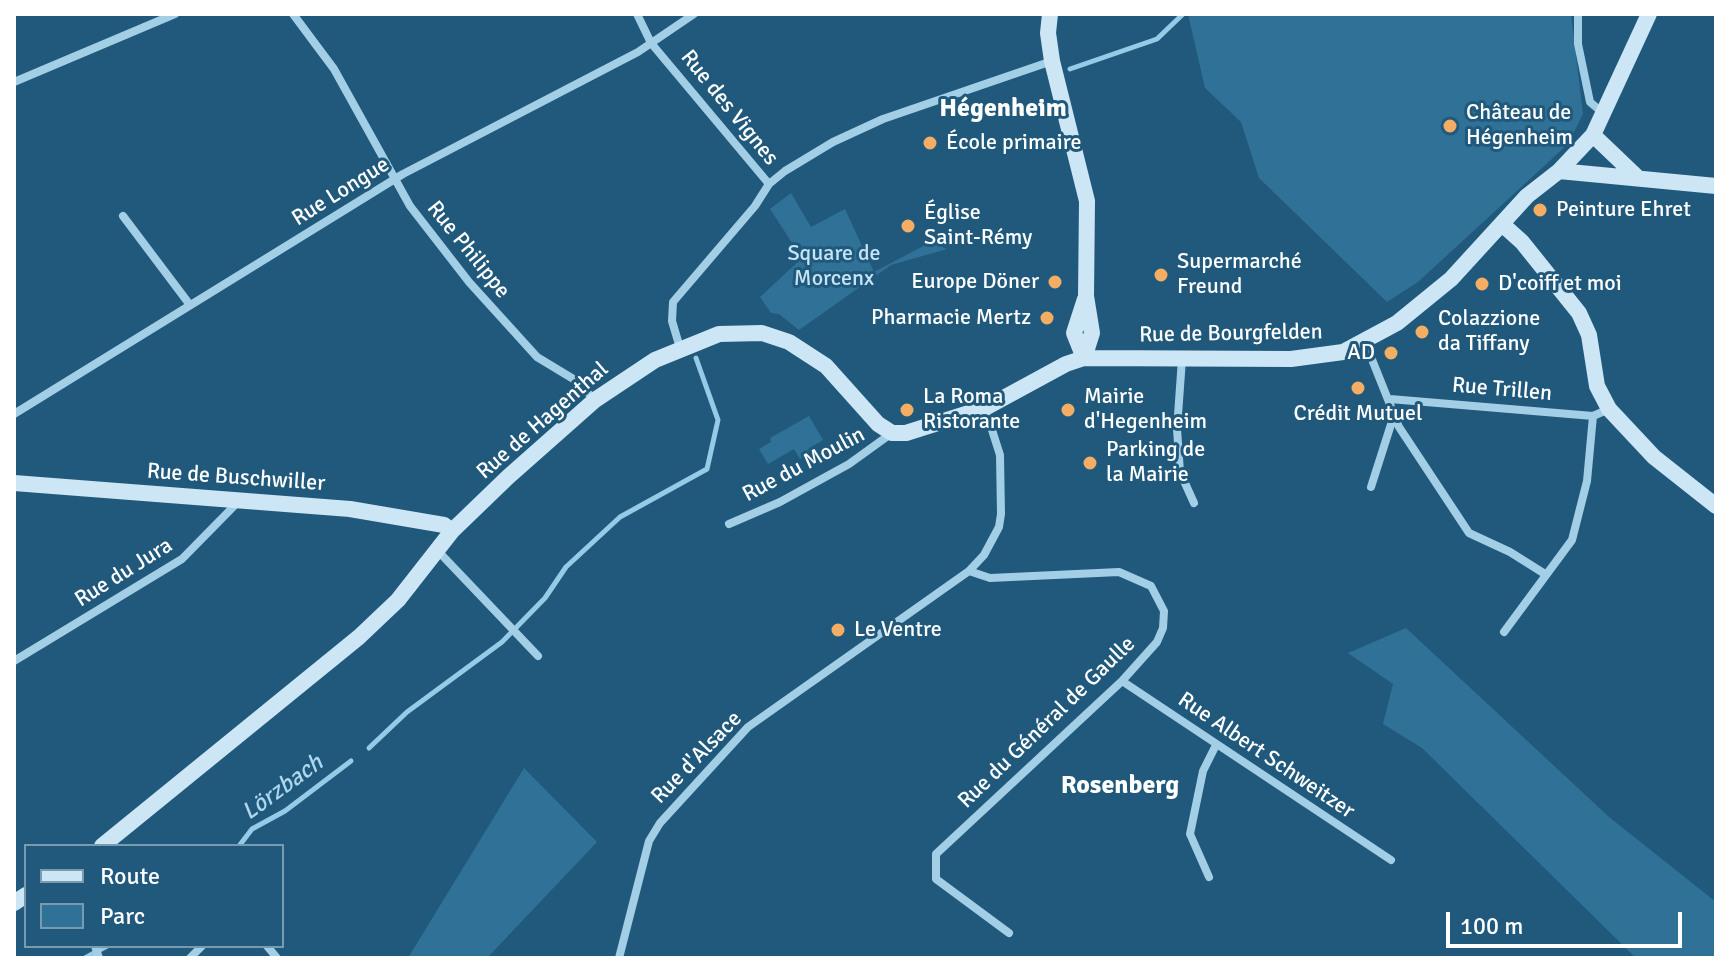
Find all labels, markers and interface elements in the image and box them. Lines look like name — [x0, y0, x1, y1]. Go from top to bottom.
street label: Rue des Vignes — [675, 45, 783, 171]
district label: Hégenheim — [939, 93, 1067, 125]
place label: Château de Hégenheim — [1466, 100, 1573, 152]
marker: Château de Hégenheim — [1441, 117, 1459, 135]
place label: École primaire — [946, 130, 1081, 156]
marker: École primaire — [921, 134, 939, 152]
street label: Rue Longue — [288, 152, 394, 232]
street label: Rue Philippe — [421, 196, 515, 304]
place label: Peinture Ehret — [1556, 197, 1691, 223]
place label: Église Saint-Rémy — [924, 200, 1032, 252]
marker: Peinture Ehret — [1531, 201, 1549, 219]
marker: Église Saint-Rémy — [899, 217, 917, 235]
park label: Square de Morcenx — [787, 241, 881, 292]
place label: Supermarché Freund — [1177, 249, 1302, 300]
marker: Supermarché Freund — [1152, 266, 1170, 284]
place label: Europe Döner — [911, 269, 1039, 295]
place label: D'coiff et moi — [1498, 271, 1622, 297]
marker: Europe Döner — [1046, 273, 1064, 291]
marker: D'coiff et moi — [1473, 275, 1491, 293]
place label: Pharmacie Mertz — [871, 305, 1031, 331]
place label: Colazzione da Tiffany — [1438, 306, 1540, 358]
marker: Pharmacie Mertz — [1038, 309, 1056, 327]
street label: Rue de Bourgfelden — [1139, 319, 1323, 349]
marker: Colazzione da Tiffany — [1413, 323, 1431, 341]
place label: AD — [1347, 340, 1375, 366]
marker: AD — [1382, 344, 1400, 362]
street label: Rue de Hagenthal — [472, 357, 614, 485]
street label: Rue Trillen — [1451, 372, 1553, 408]
marker: Crédit Mutuel — [1349, 379, 1367, 397]
place label: La Roma Ristorante — [923, 384, 1020, 436]
place label: Mairie d'Hegenheim — [1084, 384, 1207, 436]
marker: La Roma Ristorante — [898, 401, 916, 419]
marker: Mairie d'Hegenheim — [1059, 401, 1077, 419]
place label: Crédit Mutuel — [1294, 401, 1422, 427]
street label: Rue du Moulin — [738, 422, 870, 508]
place label: Parking de la Mairie — [1106, 437, 1205, 488]
marker: Parking de la Mairie — [1081, 454, 1099, 472]
street label: Rue de Buschwiller — [146, 459, 326, 497]
street label: Rue du Jura — [70, 533, 178, 613]
place label: Le Ventre — [854, 617, 942, 643]
marker: Le Ventre — [829, 621, 847, 639]
street label: Rue du Général de Gaulle — [953, 632, 1141, 814]
street label: Rue Albert Schweitzer — [1173, 687, 1359, 825]
street label: Rue d'Alsace — [646, 706, 748, 810]
water label: Lörzbach — [237, 749, 329, 827]
district label: Rosenberg — [1061, 770, 1179, 802]
legend — [24, 844, 284, 948]
text: Route — [100, 861, 160, 891]
scale bar — [1450, 896, 1686, 946]
text: Parc — [100, 901, 145, 931]
text: 100 m — [1460, 911, 1523, 941]

